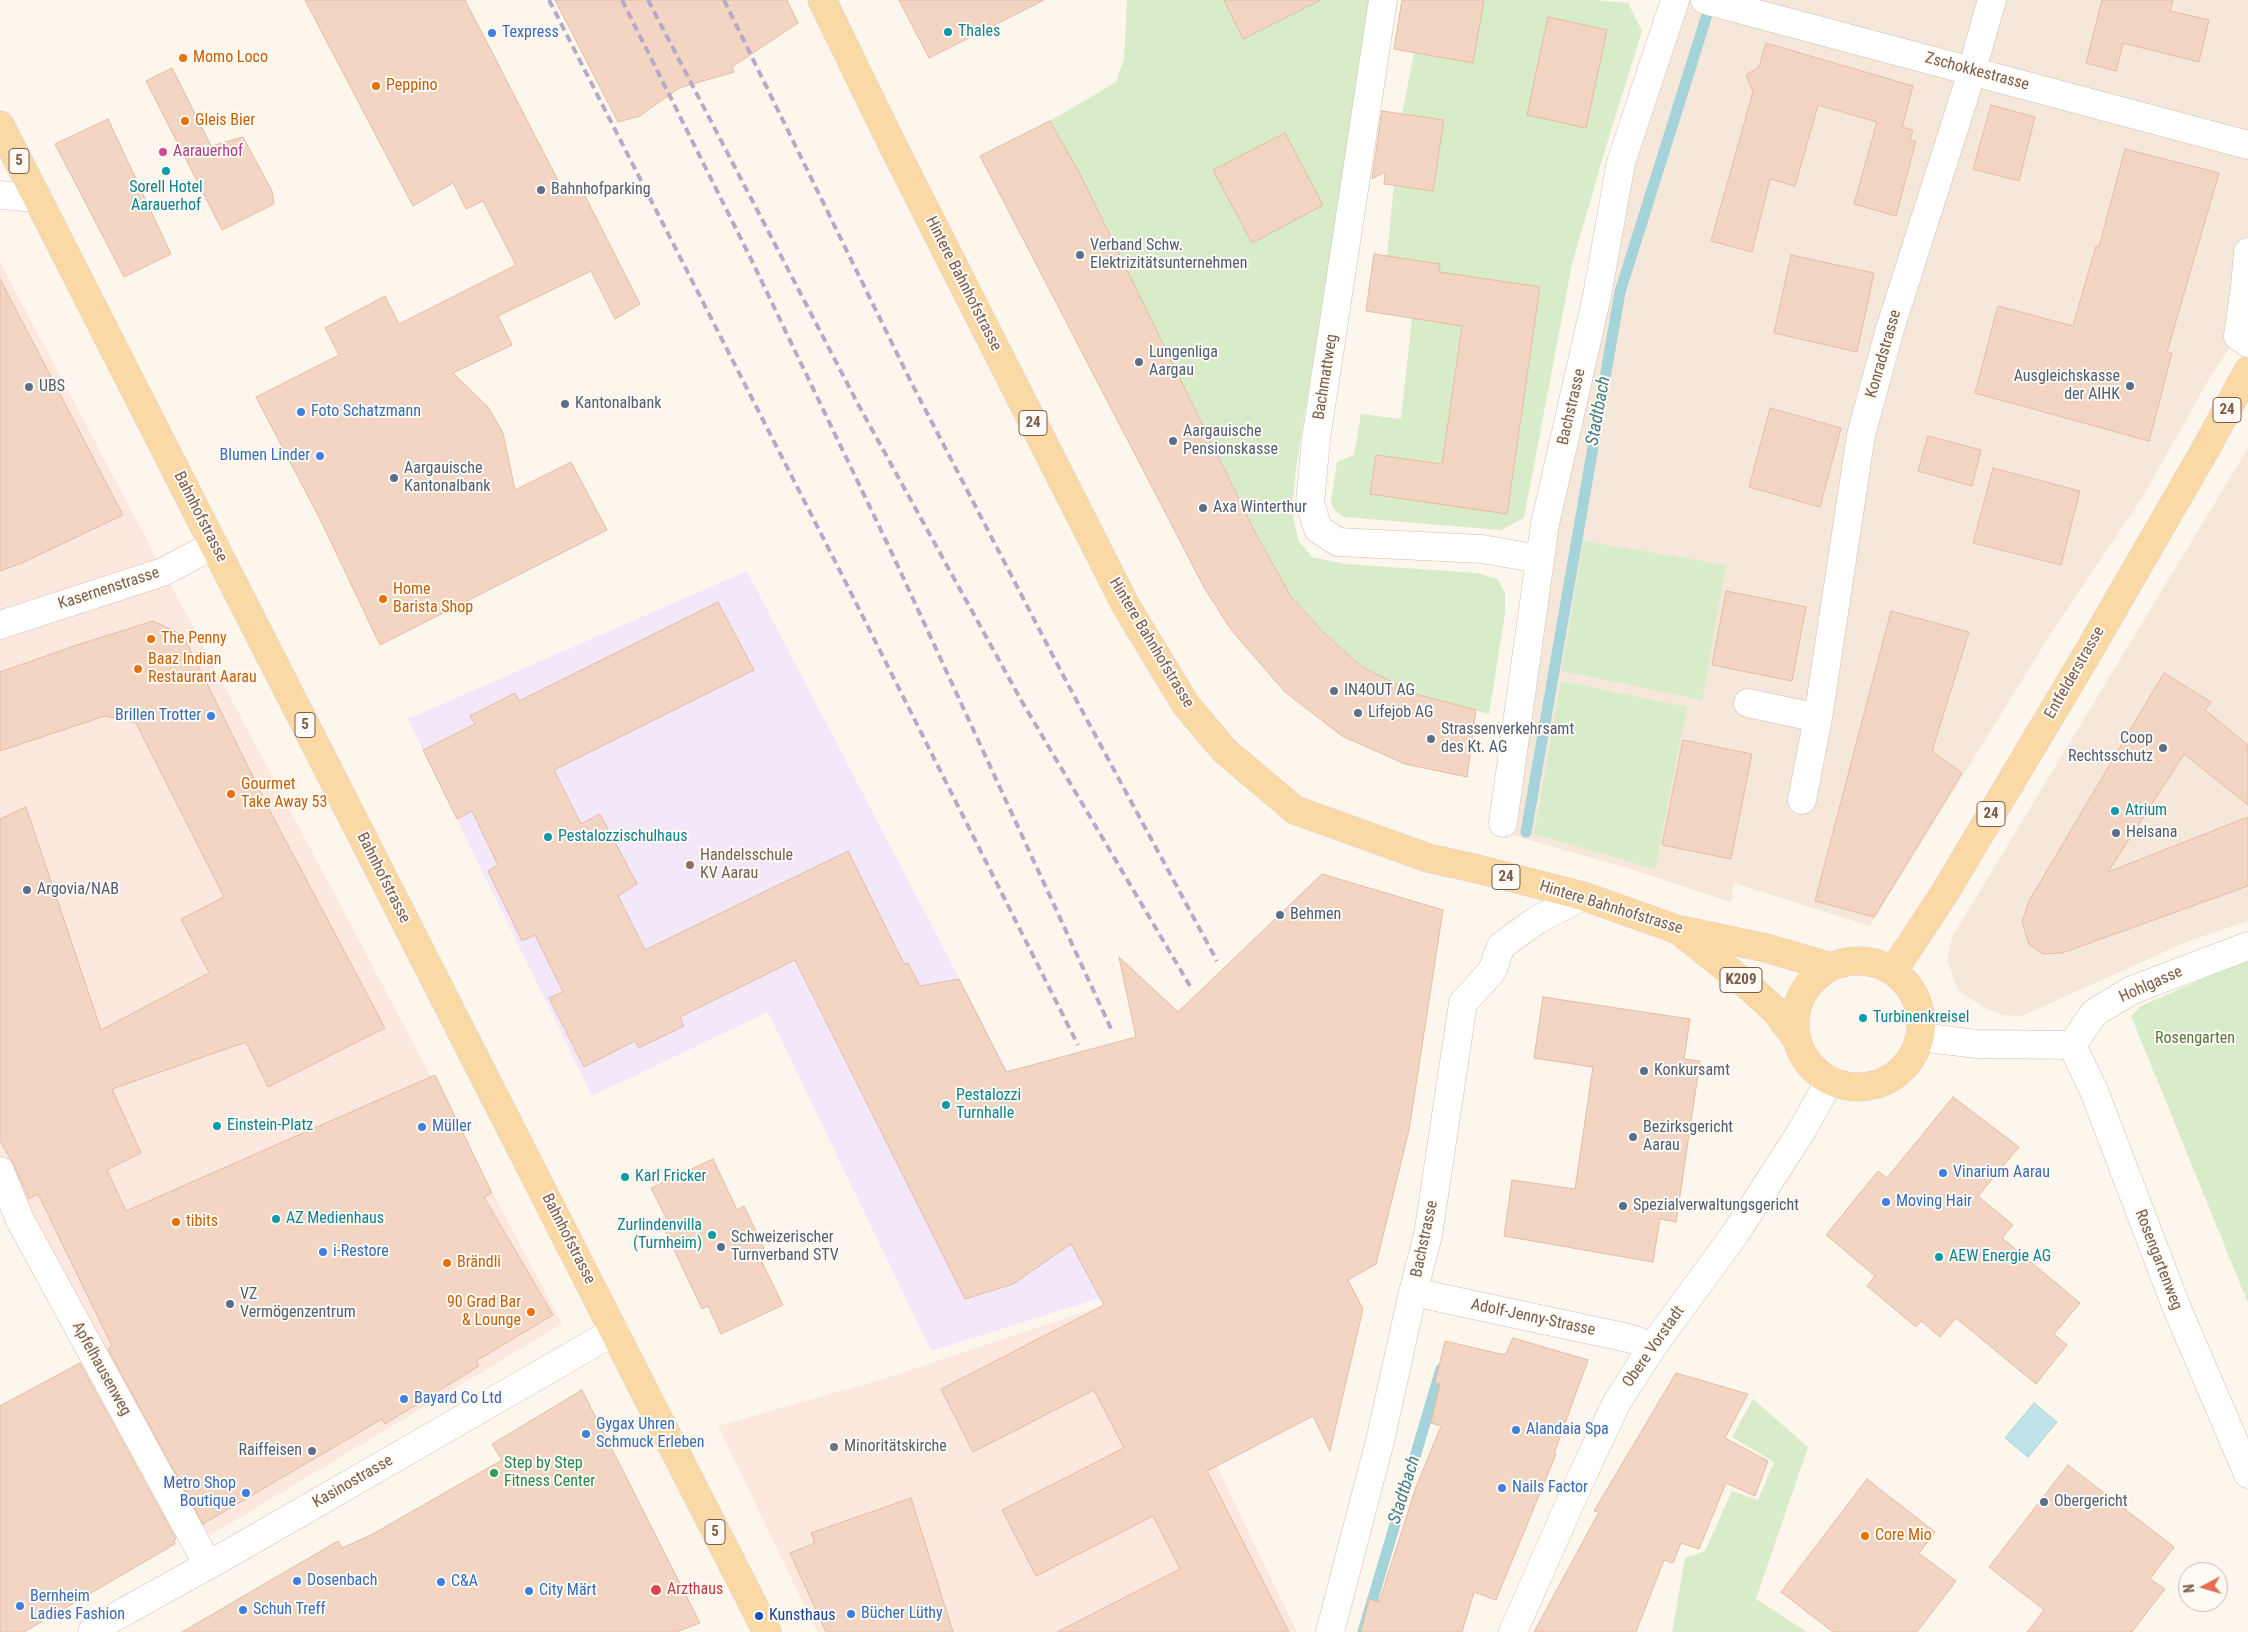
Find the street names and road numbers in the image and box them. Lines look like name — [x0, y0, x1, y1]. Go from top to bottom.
street label: Zschokkestrasse — [1923, 49, 2031, 95]
road number: 5 — [9, 148, 29, 174]
street label: Hintere Bahnhofstrasse — [921, 213, 1005, 355]
street label: Konradstrasse — [1862, 308, 1906, 400]
street label: Bachmattweg — [1310, 333, 1342, 421]
street label: Bachstrasse — [1554, 367, 1590, 447]
road number: 24 — [2213, 398, 2241, 422]
road number: 24 — [1019, 410, 1047, 436]
street label: Bahnhofstrasse — [169, 469, 231, 565]
street label: Kasernenstrasse — [56, 564, 162, 614]
street label: Hintere Bahnhofstrasse — [1105, 574, 1197, 712]
street label: Entfelderstrasse — [2041, 624, 2109, 722]
road number: 5 — [295, 712, 315, 738]
road number: 24 — [1977, 802, 2005, 826]
street label: Bahnhofstrasse — [352, 830, 414, 926]
road number: 24 — [1492, 864, 1520, 890]
street label: Hintere Bahnhofstrasse — [1537, 877, 1685, 939]
street label: Hohlgasse — [2116, 963, 2186, 1007]
road number: K209 — [1720, 968, 1762, 992]
street label: Bahnhofstrasse — [537, 1191, 599, 1287]
street label: Bachstrasse — [1408, 1199, 1442, 1279]
street label: Rosengartenweg — [2130, 1207, 2186, 1313]
street label: Adolf-Jenny-Strasse — [1469, 1295, 1597, 1341]
street label: Obere Vorstadt — [1619, 1303, 1689, 1391]
street label: Apfelhausenweg — [67, 1319, 135, 1419]
street label: Kasinostrasse — [309, 1451, 397, 1513]
road number: 5 — [705, 1520, 725, 1544]

